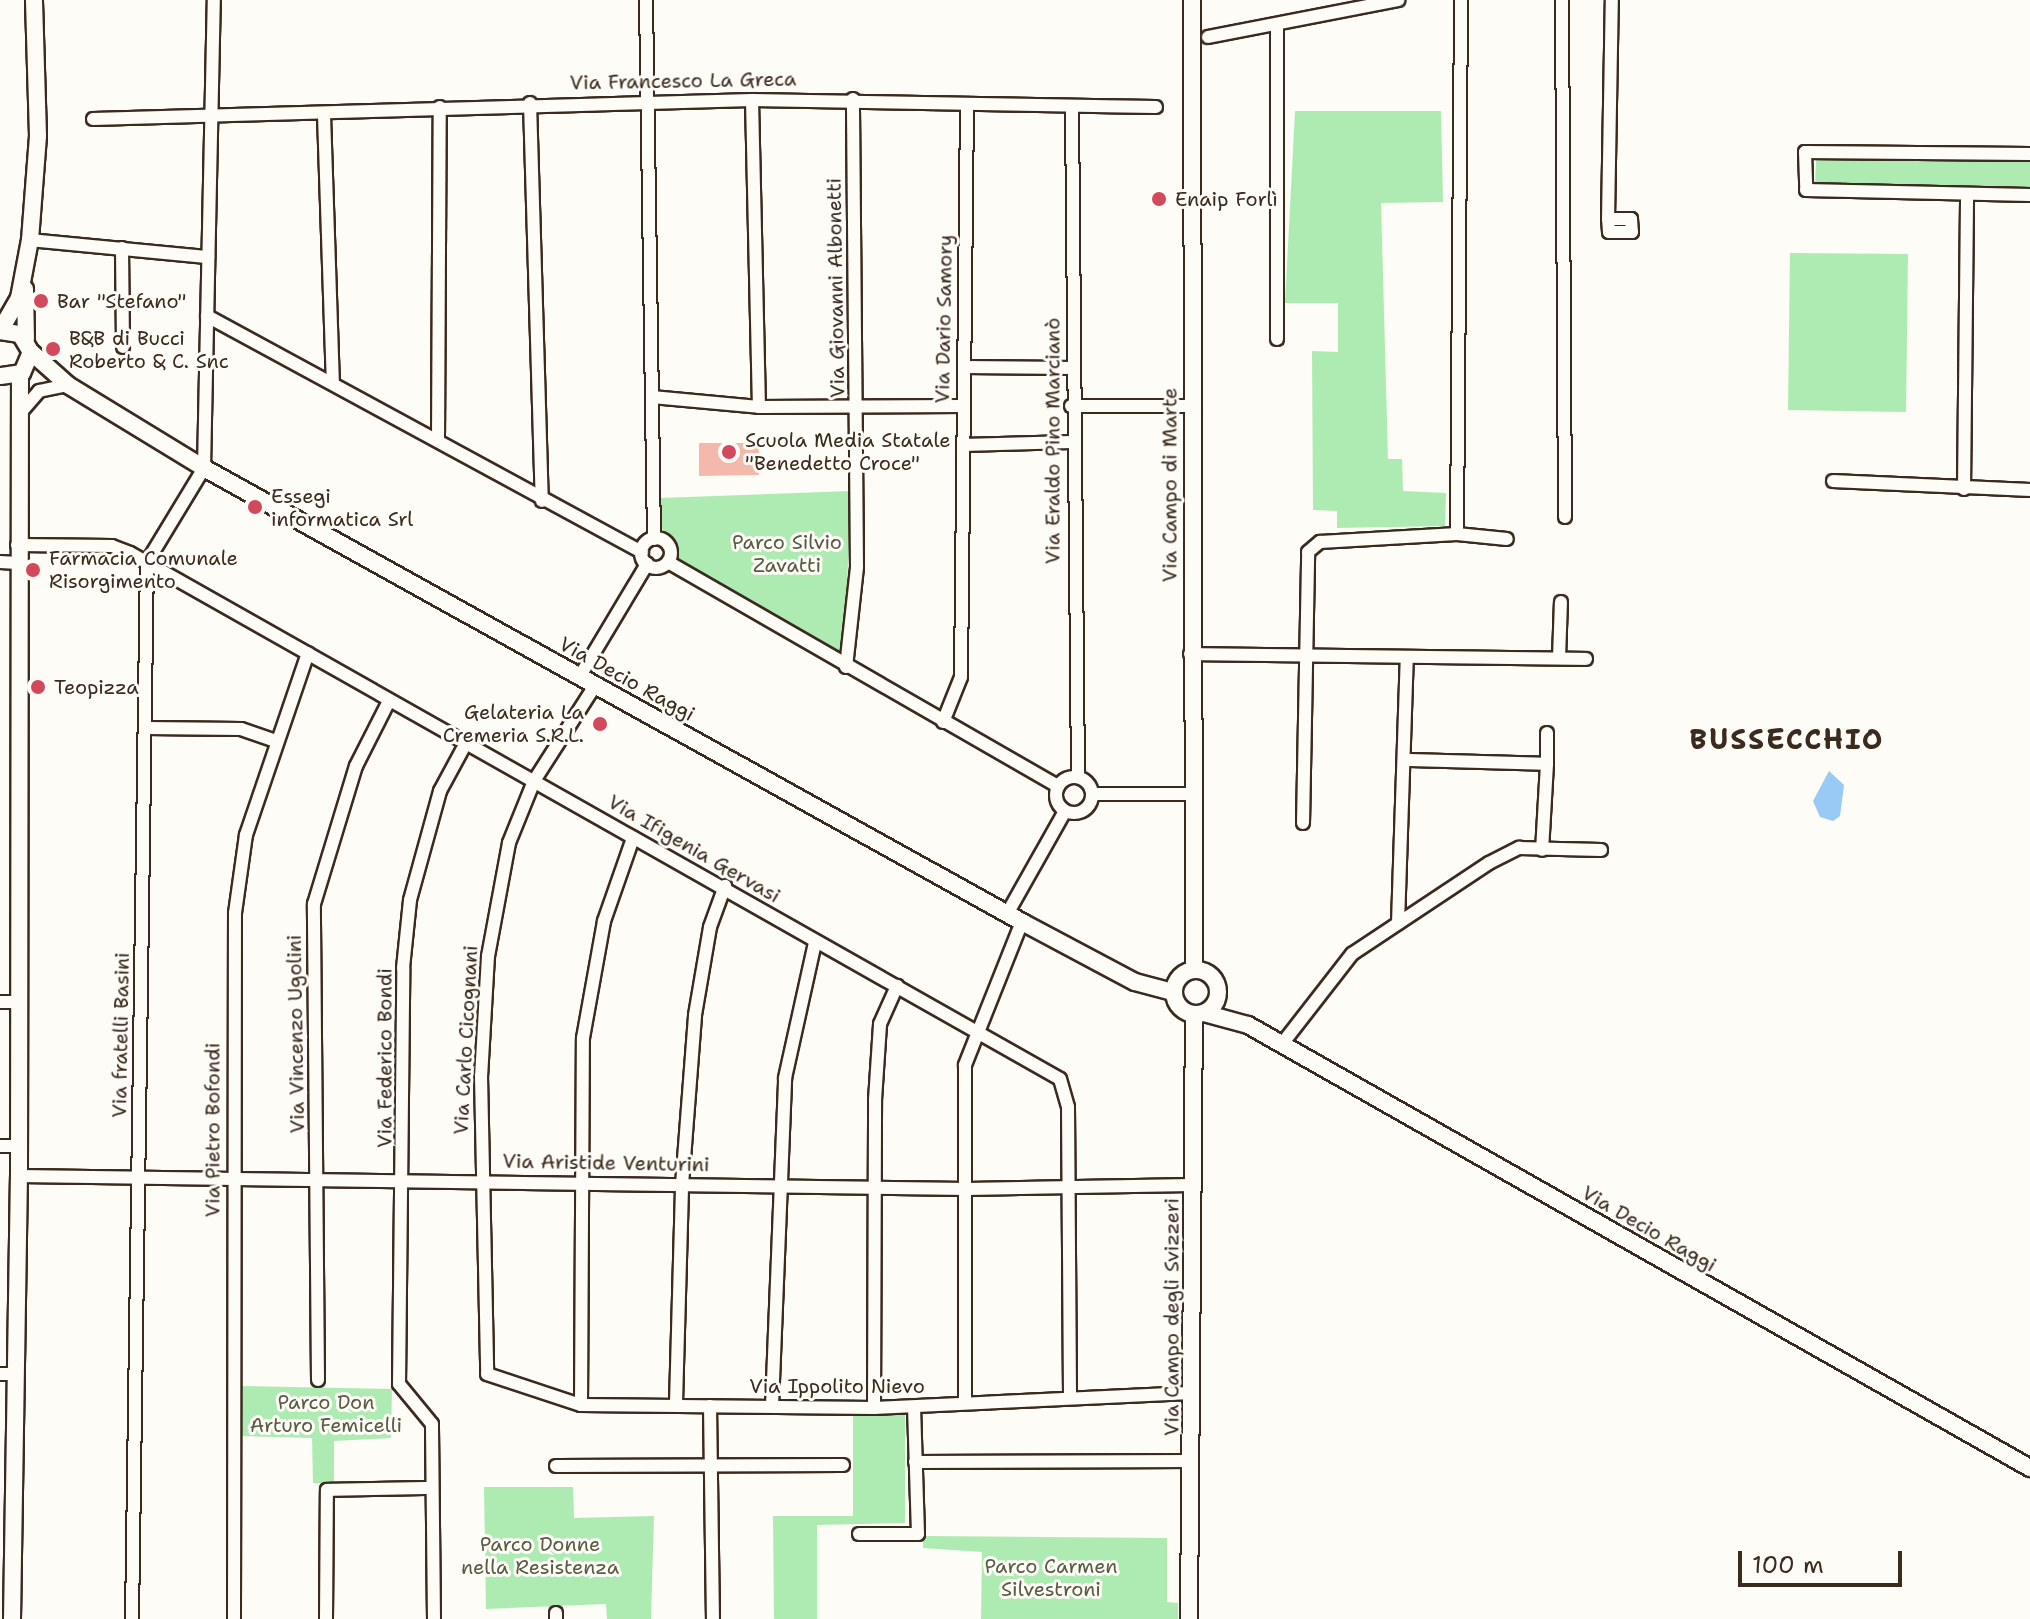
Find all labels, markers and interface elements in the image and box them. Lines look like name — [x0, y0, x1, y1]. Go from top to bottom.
street label: Via Francesco La Greca — [569, 67, 797, 95]
street label: Via Giovanni Albonetti — [822, 178, 850, 398]
place label: Enaip Forlì — [1175, 187, 1278, 211]
marker: Enaip Forlì — [1150, 190, 1168, 208]
street label: Via Dario Samory — [931, 234, 957, 404]
place label: Bar "Stefano" — [57, 289, 186, 313]
marker: Bar "Stefano" — [32, 292, 50, 310]
street label: Via Eraldo Pino Marcianò — [1041, 318, 1065, 564]
place label: B&B di Bucci Roberto & C. Snc — [69, 326, 229, 373]
marker: B&B di Bucci Roberto & C. Snc — [44, 340, 62, 358]
street label: Via Campo di Marte — [1158, 388, 1182, 582]
place label: Scuola Media Statale "Benedetto Croce" — [745, 428, 951, 475]
marker: Scuola Media Statale "Benedetto Croce" — [720, 443, 738, 461]
place label: Essegi informatica Srl — [271, 484, 413, 531]
marker: Essegi informatica Srl — [246, 498, 264, 516]
park label: Parco Silvio Zavatti — [732, 531, 842, 578]
place label: Farmacia Comunale Risorgimento — [49, 546, 238, 593]
marker: Farmacia Comunale Risorgimento — [24, 561, 42, 579]
street label: Via Decio Raggi — [555, 632, 699, 726]
place label: Teopizza — [54, 675, 139, 699]
marker: Teopizza — [29, 678, 47, 696]
place label: Gelateria La Cremeria S.R.L. — [443, 700, 584, 747]
marker: Gelateria La Cremeria S.R.L. — [591, 715, 609, 733]
district label: BUSSECCHIO — [1690, 722, 1884, 756]
street label: Via Ifigenia Gervasi — [604, 790, 784, 908]
street label: Via Vincenzo Ugolini — [282, 934, 310, 1134]
street label: Via Carlo Cicognani — [449, 945, 483, 1135]
street label: Via fratelli Basini — [108, 952, 134, 1118]
street label: Via Federico Bondi — [373, 968, 397, 1148]
street label: Via Pietro Bofondi — [201, 1043, 225, 1217]
street label: Via Aristide Venturini — [502, 1149, 710, 1177]
street label: Via Decio Raggi — [1577, 1181, 1721, 1277]
street label: Via Campo degli Svizzeri — [1160, 1198, 1184, 1436]
street label: Via Ippolito Nievo — [749, 1374, 925, 1398]
park label: Parco Don Arturo Femicelli — [250, 1391, 402, 1438]
park label: Parco Donne nella Resistenza — [461, 1532, 619, 1579]
scale bar — [1742, 1535, 1906, 1585]
text: 100 m — [1752, 1549, 1824, 1581]
park label: Parco Carmen Silvestroni — [984, 1554, 1118, 1601]

